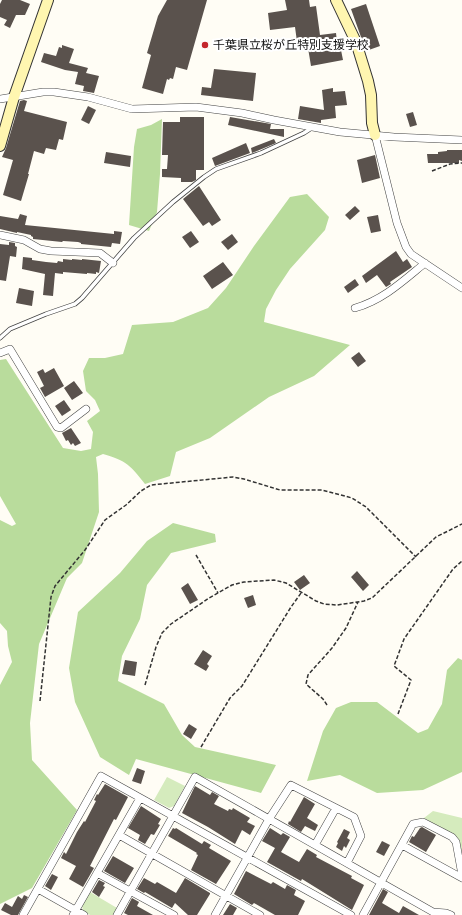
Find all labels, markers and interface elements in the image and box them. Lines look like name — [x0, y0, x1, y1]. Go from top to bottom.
place label: 千葉県立桜が丘特別支援学校 — [213, 38, 369, 52]
marker: 千葉県立桜が丘特別支援学校 — [200, 40, 210, 50]

